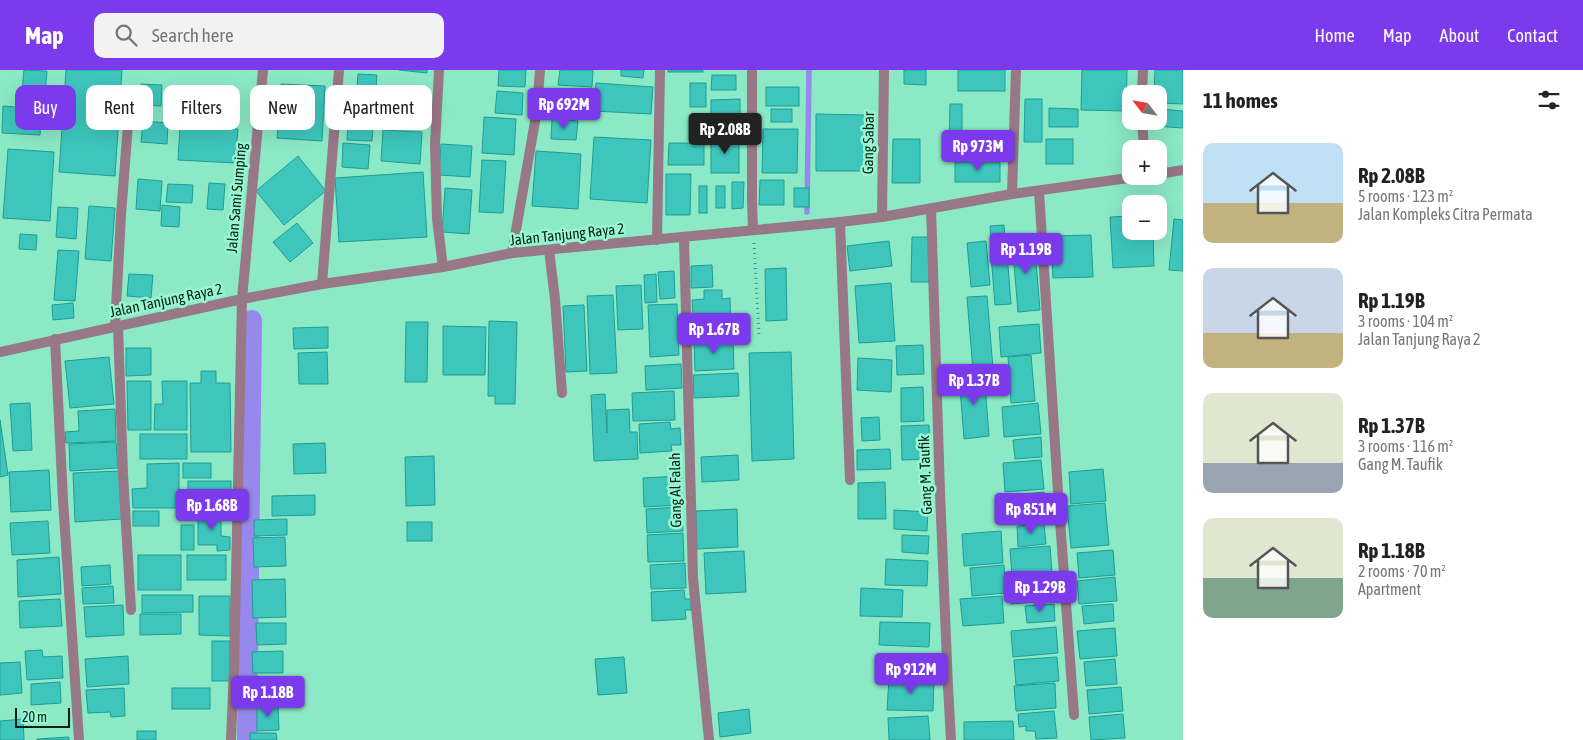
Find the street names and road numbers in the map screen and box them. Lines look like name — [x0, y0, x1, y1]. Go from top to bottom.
street label: Gang Sabar — [859, 111, 877, 174]
street label: Jalan Sami Sumping — [223, 142, 249, 254]
street label: Jalan Tanjung Raya 2 — [509, 220, 625, 248]
street label: Jalan Tanjung Raya 2 — [108, 280, 224, 320]
street label: Gang M. Taufik — [915, 435, 935, 515]
street label: Gang Al Falah — [666, 452, 684, 528]

